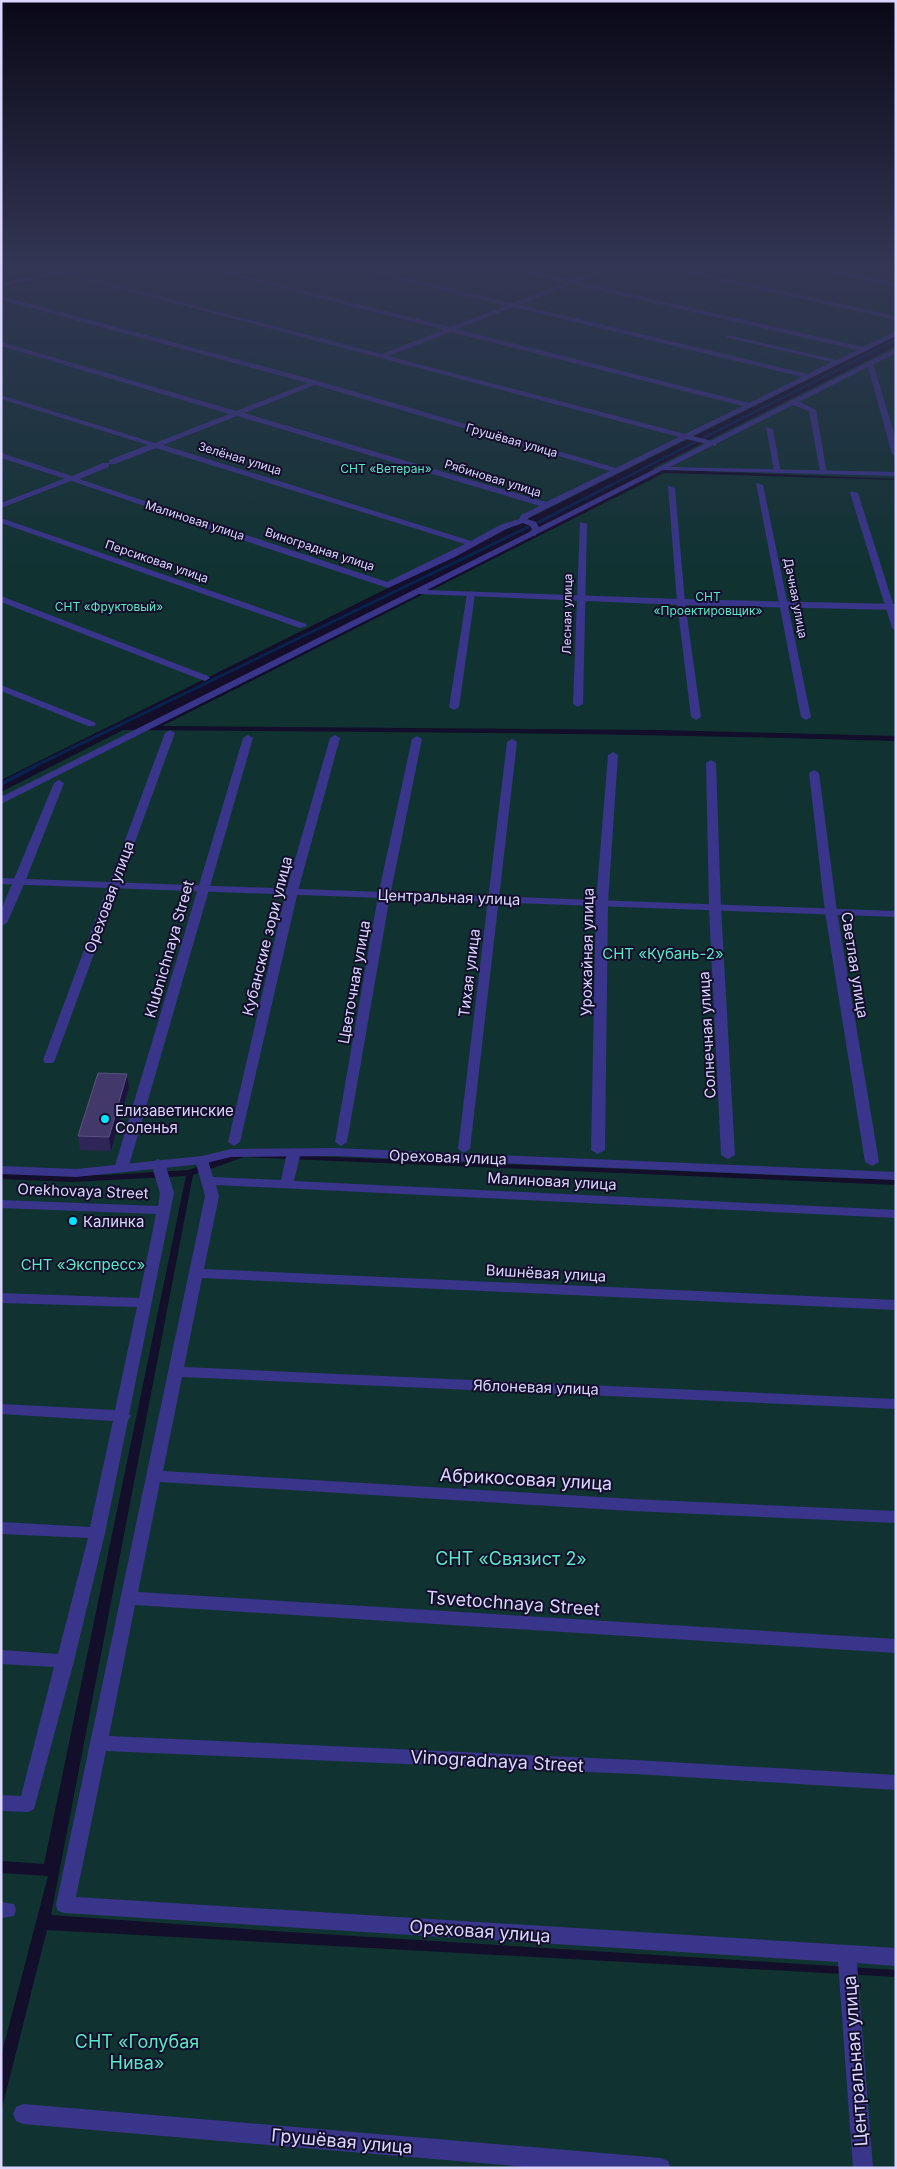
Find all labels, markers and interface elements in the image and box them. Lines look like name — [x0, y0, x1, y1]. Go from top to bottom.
street label: Грушёвая улица — [464, 420, 560, 460]
street label: Зелёная улица — [197, 438, 283, 478]
street label: Рябиновая улица — [443, 456, 543, 500]
park label: СНТ «Ветеран» — [340, 461, 432, 476]
street label: Малиновая улица — [143, 497, 247, 543]
street label: Виноградная улица — [263, 524, 377, 574]
street label: Персиковая улица — [103, 536, 211, 586]
street label: Дачная улица — [781, 557, 811, 639]
street label: Лесная улица — [559, 573, 575, 655]
park label: СНТ «Проектировщик» — [654, 589, 762, 618]
park label: СНТ «Фруктовый» — [55, 599, 163, 614]
street label: Ореховая улица — [80, 838, 138, 956]
street label: Кубанские зори улица — [238, 854, 296, 1018]
street label: Klubnichnaya Street — [140, 878, 198, 1020]
street label: Центральная улица — [377, 885, 521, 909]
street label: Урожайная улица — [576, 888, 598, 1016]
street label: Светлая улица — [837, 910, 873, 1020]
street label: Цветочная улица — [334, 919, 374, 1045]
street label: Тихая улица — [454, 927, 484, 1019]
park label: СНТ «Кубань-2» — [602, 944, 724, 963]
street label: Солнечная улица — [694, 971, 720, 1099]
place label: Елизаветинские Соленья — [115, 1101, 234, 1137]
marker: Елизаветинские Соленья — [99, 1113, 111, 1125]
street label: Ореховая улица — [389, 1145, 507, 1169]
street label: Малиновая улица — [487, 1168, 617, 1194]
street label: Orekhovaya Street — [17, 1179, 149, 1203]
place label: Калинка — [83, 1212, 144, 1231]
marker: Калинка — [67, 1215, 79, 1227]
park label: СНТ «Экспресс» — [21, 1255, 145, 1274]
street label: Вишнёвая улица — [485, 1260, 607, 1286]
street label: Яблоневая улица — [473, 1375, 599, 1399]
street label: Абрикосовая улица — [439, 1464, 613, 1494]
park label: СНТ «Связист 2» — [435, 1548, 587, 1569]
street label: Tsvetochnaya Street — [426, 1586, 601, 1620]
street label: Vinogradnaya Street — [410, 1746, 584, 1776]
street label: Ореховая улица — [409, 1916, 551, 1946]
street label: Центральная улица — [839, 1975, 871, 2147]
park label: СНТ «Голубая Нива» — [75, 2031, 199, 2073]
street label: Грушёвая улица — [270, 2124, 414, 2158]

